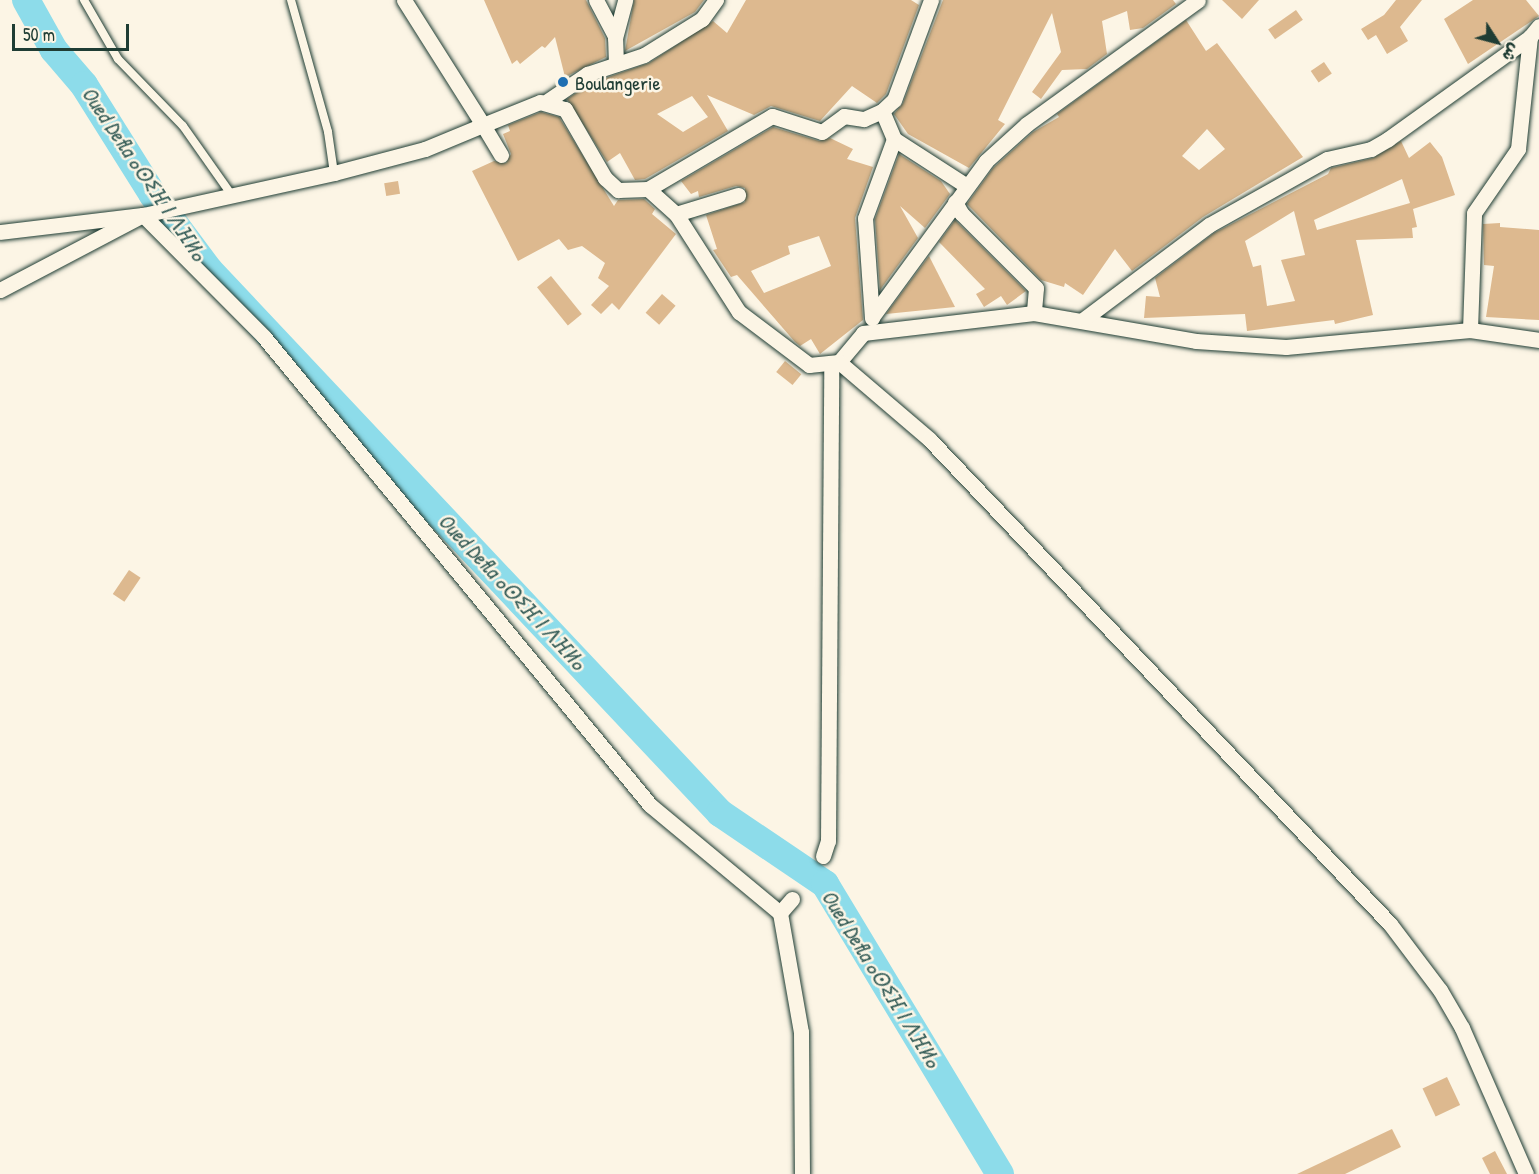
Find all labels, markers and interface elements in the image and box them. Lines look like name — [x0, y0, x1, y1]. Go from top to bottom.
scale bar — [15, 12, 132, 50]
north arrow — [1467, 12, 1527, 72]
text: 50 m — [23, 22, 55, 47]
text: ش — [1497, 39, 1526, 66]
place label: Boulangerie — [575, 70, 660, 94]
marker: Boulangerie — [556, 75, 570, 89]
water label: Oued Defla ⴰⵙⵉⴼ ⵏ ⴷⴼⵍⴰ — [76, 82, 212, 266]
water label: Oued Defla ⴰⵙⵉⴼ ⵏ ⴷⴼⵍⴰ — [433, 509, 591, 675]
water label: Oued Defla ⴰⵙⵉⴼ ⵏ ⴷⴼⵍⴰ — [816, 885, 946, 1073]

